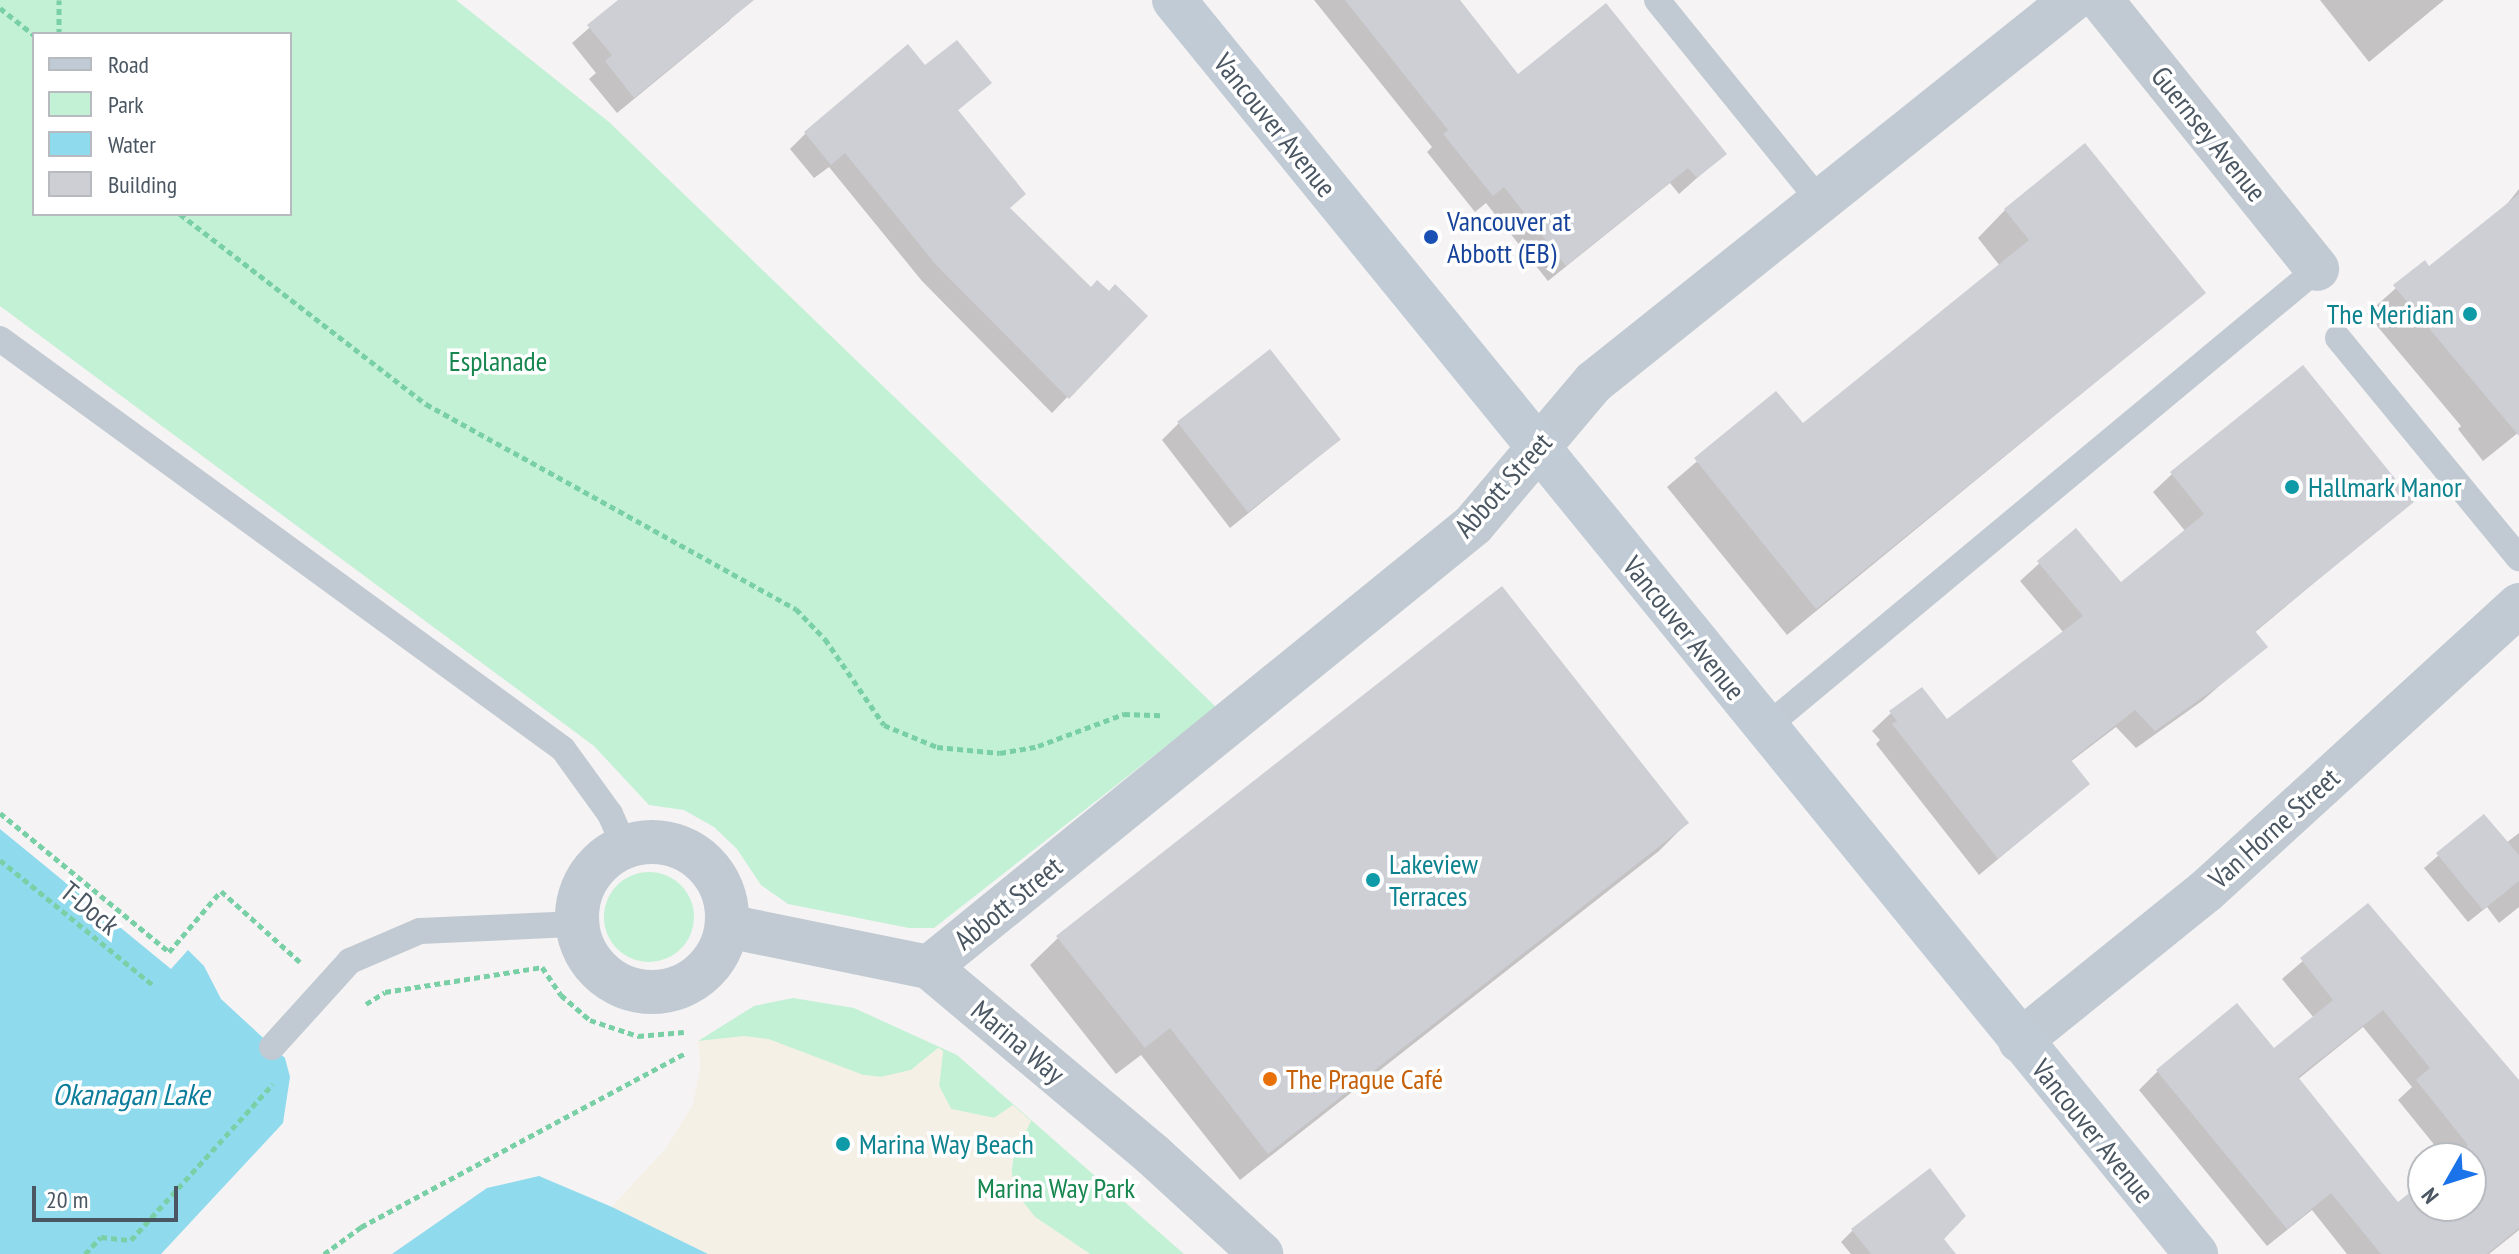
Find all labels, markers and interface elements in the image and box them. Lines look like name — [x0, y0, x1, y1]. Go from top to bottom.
legend — [32, 32, 292, 216]
street label: Vancouver Avenue — [1207, 46, 1343, 204]
text: Road — [108, 49, 149, 80]
street label: Guernsey Avenue — [2144, 59, 2274, 209]
text: Park — [108, 89, 144, 120]
text: Water — [108, 129, 156, 160]
text: Building — [108, 169, 177, 200]
place label: Vancouver at Abbott (EB) — [1447, 204, 1571, 270]
marker: Vancouver at Abbott (EB) — [1422, 228, 1440, 246]
place label: The Meridian — [2327, 297, 2454, 331]
marker: The Meridian — [2461, 305, 2479, 323]
park label: Esplanade — [449, 344, 547, 378]
street label: Abbott Street — [1447, 426, 1559, 544]
place label: Hallmark Manor — [2308, 470, 2462, 504]
marker: Hallmark Manor — [2283, 478, 2301, 496]
street label: Vancouver Avenue — [1616, 549, 1752, 707]
street label: Van Horne Street — [2202, 761, 2346, 895]
place label: Lakeview Terraces — [1389, 847, 1478, 913]
street label: Abbott Street — [947, 849, 1069, 957]
marker: Lakeview Terraces — [1364, 871, 1382, 889]
street label: T-Dock — [54, 874, 126, 942]
street label: Marina Way — [964, 993, 1072, 1091]
street label: Vancouver Avenue — [2025, 1052, 2161, 1210]
place label: The Prague Café — [1286, 1062, 1443, 1096]
marker: The Prague Café — [1261, 1070, 1279, 1088]
water label: Okanagan Lake — [52, 1076, 210, 1112]
place label: Marina Way Beach — [859, 1127, 1035, 1161]
marker: Marina Way Beach — [834, 1135, 852, 1153]
north arrow — [2407, 1142, 2487, 1222]
scale bar — [36, 1170, 182, 1220]
park label: Marina Way Park — [976, 1171, 1136, 1205]
text: N — [2415, 1182, 2445, 1209]
text: 20 m — [46, 1184, 88, 1215]

